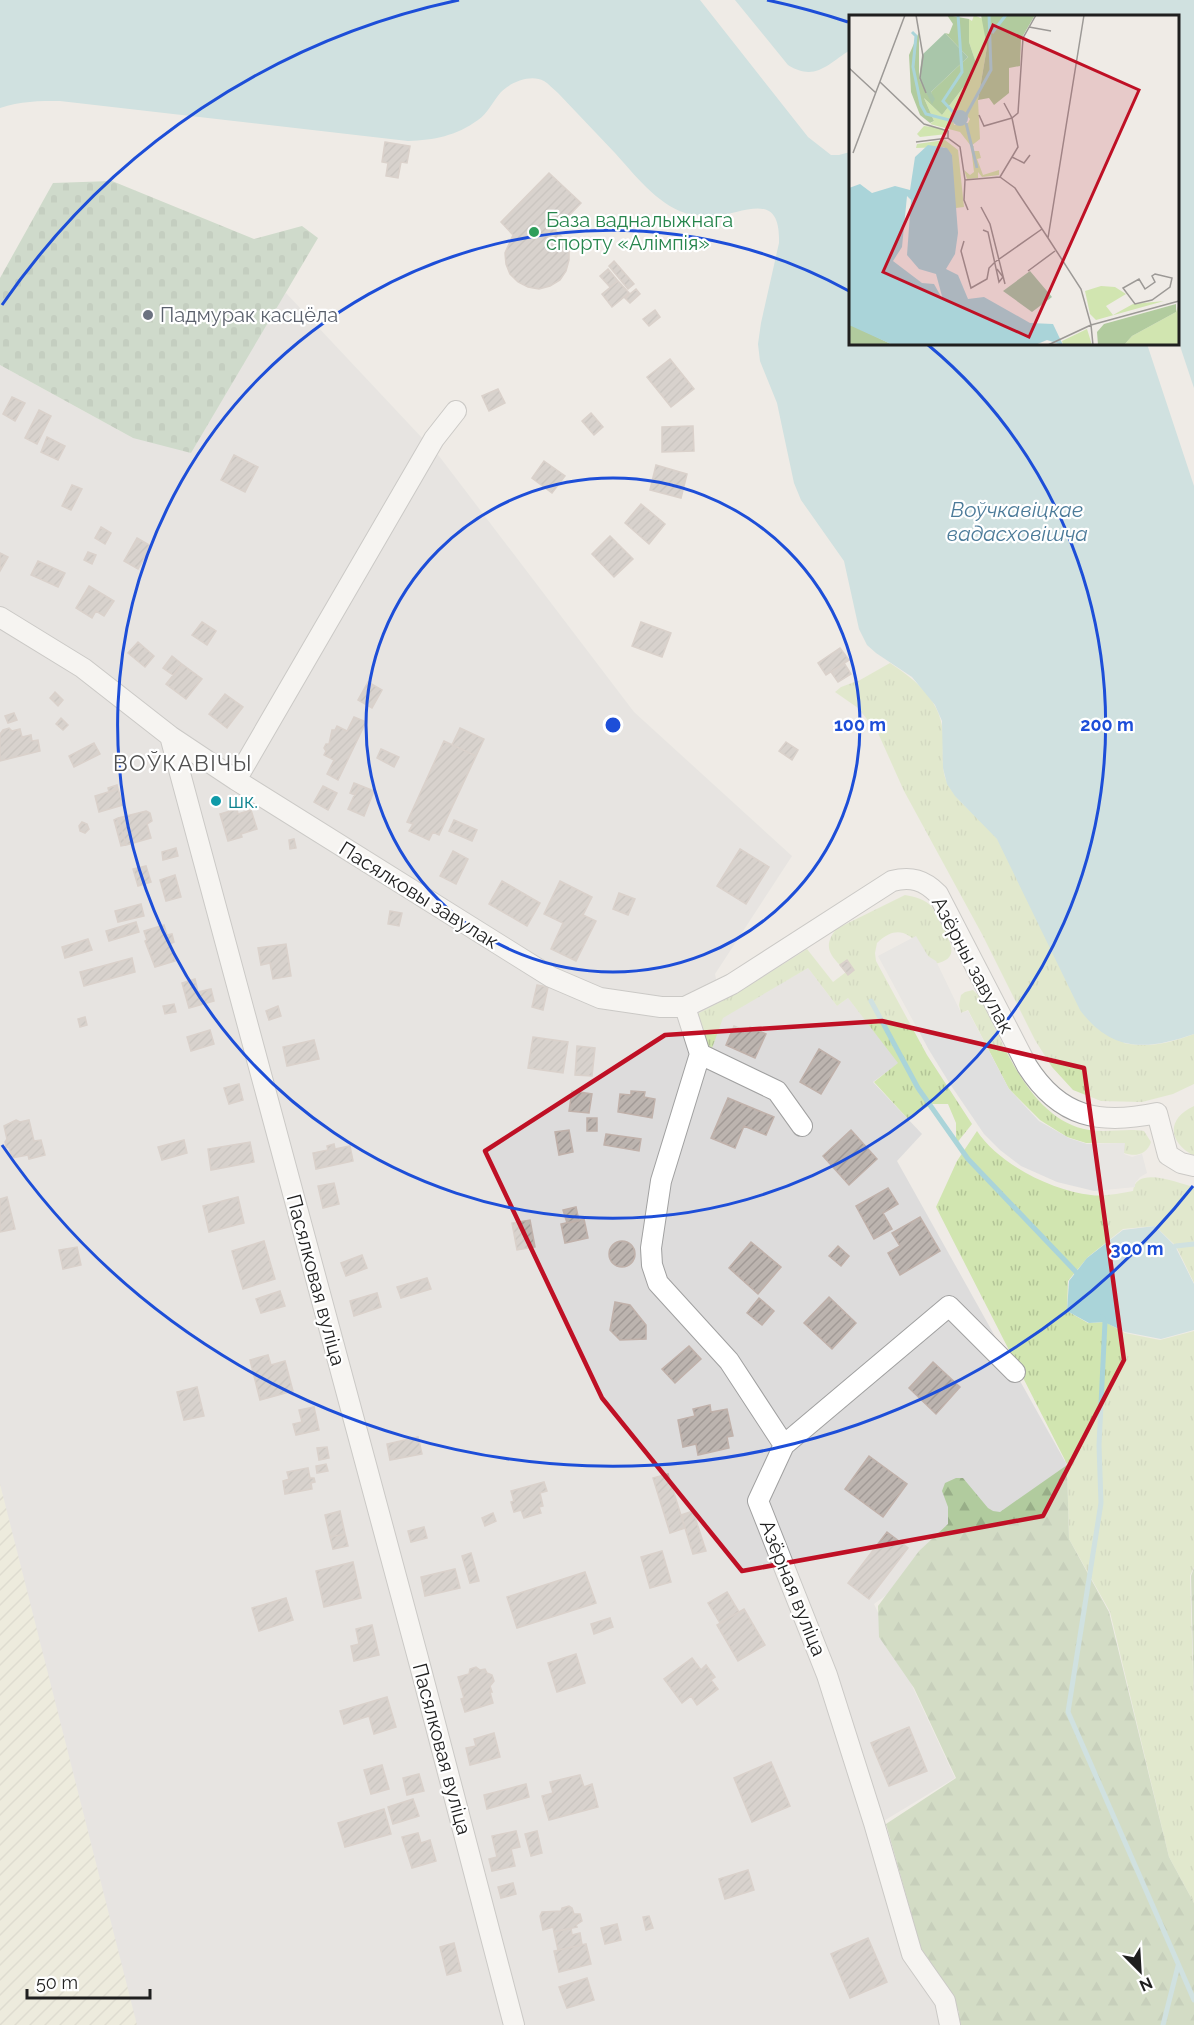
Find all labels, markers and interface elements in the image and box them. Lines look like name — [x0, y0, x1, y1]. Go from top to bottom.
inset map — [849, 15, 1179, 345]
place label: База вадналыжнага спорту «Алімпія» — [546, 208, 733, 255]
marker: База вадналыжнага спорту «Алімпія» — [527, 225, 541, 239]
place label: Падмурак касцёла — [160, 303, 338, 327]
marker: Падмурак касцёла — [141, 308, 155, 322]
water label: Воўчкавіцкае вадасховішча — [946, 497, 1088, 546]
text: 100 m — [834, 714, 886, 735]
text: 200 m — [1080, 714, 1134, 735]
centre of rings — [603, 715, 623, 735]
district label: ВОЎКАВІЧЫ — [113, 750, 253, 776]
place label: шк. — [228, 789, 258, 813]
marker: шк. — [209, 794, 223, 808]
street label: Пасялковы завулак — [335, 836, 503, 954]
street label: Азёрны завулак — [927, 893, 1019, 1037]
street label: Пасялковая вуліца — [282, 1192, 350, 1368]
text: 300 m — [1110, 1238, 1164, 1259]
street label: Азёрная вуліца — [755, 1516, 831, 1660]
street label: Пасялковая вуліца — [408, 1661, 476, 1837]
north arrow — [1110, 1941, 1170, 2001]
scale bar — [27, 1962, 150, 2000]
text: 50 m — [36, 1972, 78, 1993]
text: N — [1136, 1973, 1155, 1995]

